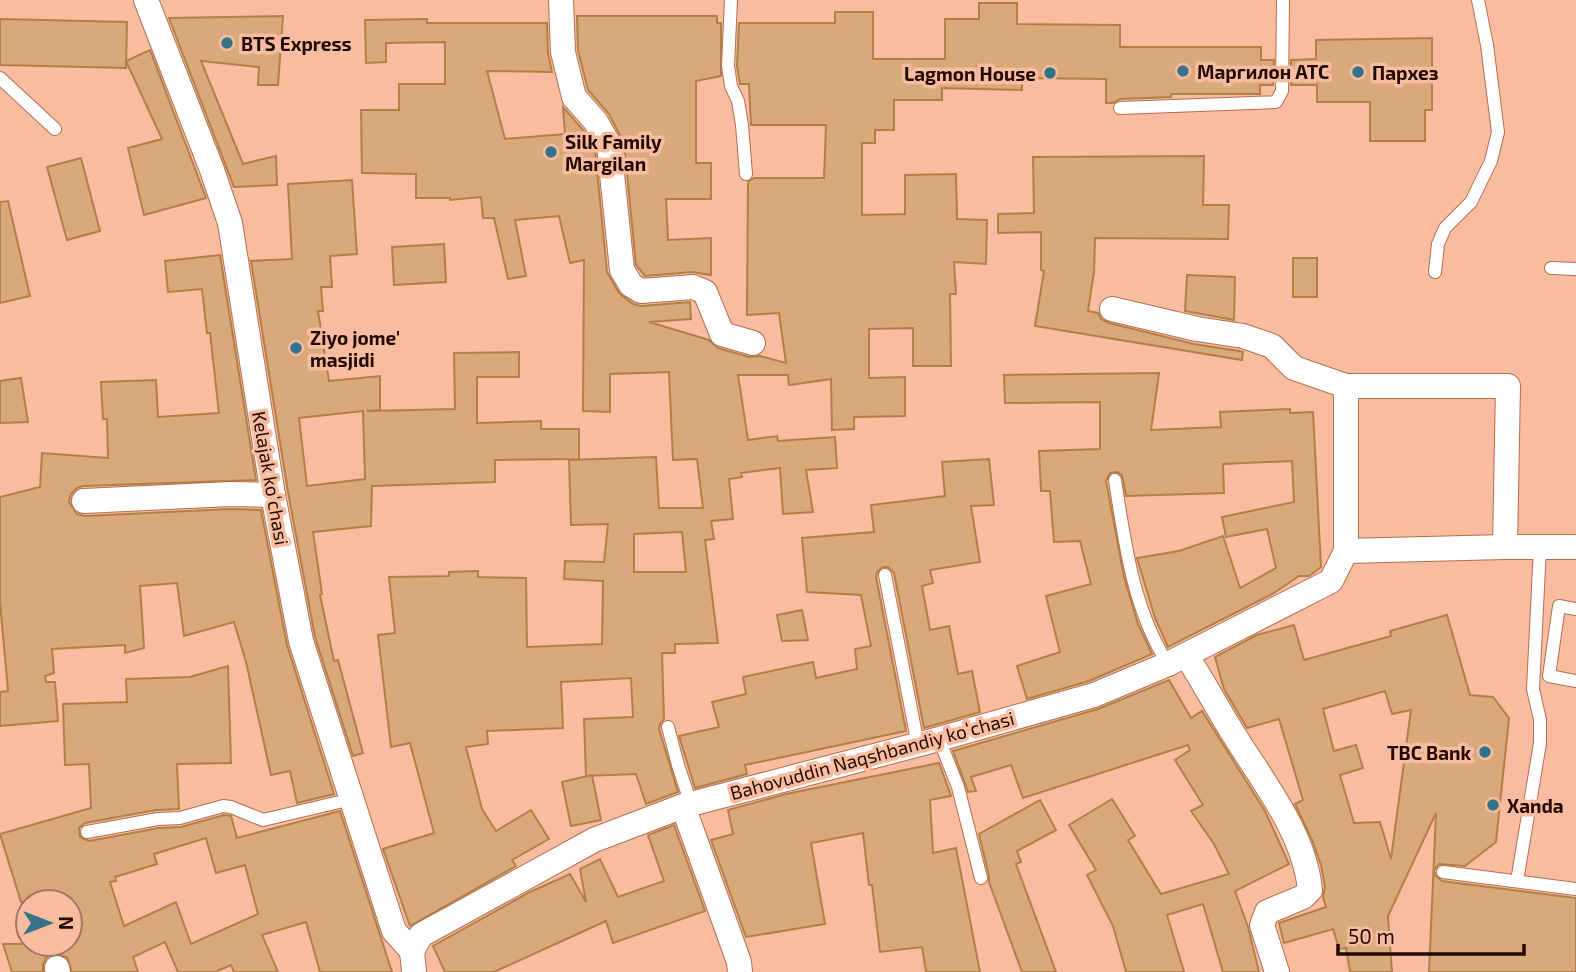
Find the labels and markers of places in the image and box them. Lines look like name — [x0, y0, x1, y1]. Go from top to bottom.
place label: BTS Express — [241, 32, 352, 55]
marker: BTS Express — [219, 35, 235, 51]
place label: Маргилон АТС — [1197, 60, 1329, 83]
place label: Пархез — [1372, 61, 1439, 84]
place label: Lagmon House — [904, 62, 1036, 85]
marker: Маргилон АТС — [1175, 63, 1191, 79]
marker: Пархез — [1350, 64, 1366, 80]
marker: Lagmon House — [1042, 65, 1058, 81]
place label: Silk Family Margilan — [565, 130, 662, 175]
marker: Silk Family Margilan — [543, 144, 559, 160]
place label: Ziyo jome' masjidi — [310, 326, 400, 371]
marker: Ziyo jome' masjidi — [288, 340, 304, 356]
place label: TBC Bank — [1387, 741, 1471, 764]
marker: TBC Bank — [1477, 744, 1493, 760]
place label: Xanda — [1507, 794, 1564, 817]
marker: Xanda — [1485, 797, 1501, 813]

